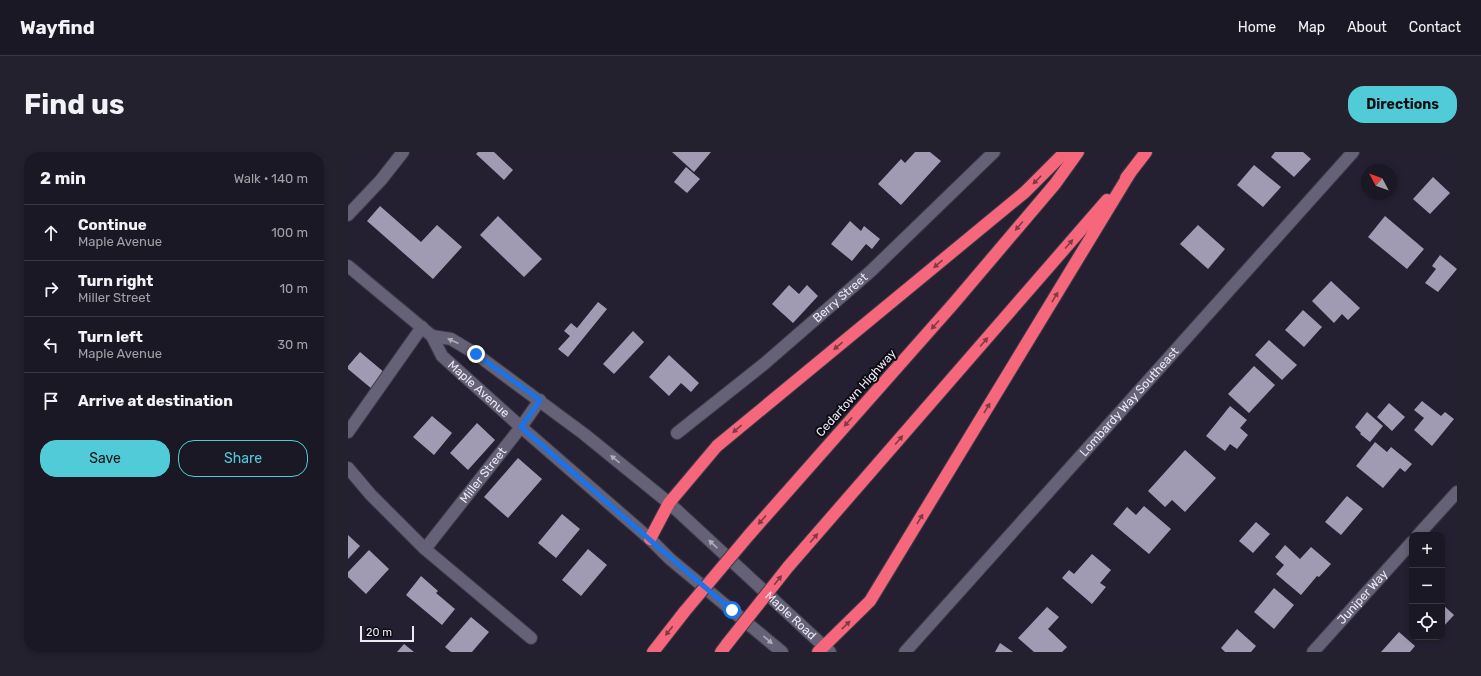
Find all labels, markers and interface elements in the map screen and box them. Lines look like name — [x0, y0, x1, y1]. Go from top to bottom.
text: Wayfind — [20, 16, 95, 39]
text: Home — [1238, 19, 1276, 36]
text: Map — [1298, 19, 1325, 36]
text: About — [1347, 19, 1387, 36]
text: Contact — [1409, 19, 1461, 36]
button: Directions — [1348, 86, 1457, 123]
text: Find us — [24, 88, 124, 121]
north arrow — [1361, 164, 1397, 200]
text: 2 min — [40, 168, 86, 188]
text: Walk · 140 m — [234, 171, 308, 186]
one-way arrow — [1032, 175, 1042, 185]
text: Continue — [78, 216, 147, 234]
one-way arrow — [1015, 221, 1024, 232]
icon: ahead — [40, 222, 62, 244]
text: 100 m — [271, 225, 308, 240]
text: Maple Avenue — [78, 234, 162, 249]
one-way arrow — [1065, 238, 1074, 249]
one-way arrow — [933, 259, 943, 268]
street label: Berry Street — [810, 270, 871, 325]
text: Turn right — [78, 272, 153, 290]
icon: right — [40, 278, 62, 300]
text: 10 m — [279, 281, 308, 296]
text: Miller Street — [78, 290, 150, 305]
one-way arrow — [1051, 292, 1059, 302]
one-way arrow — [930, 320, 939, 330]
text: Turn left — [78, 328, 143, 346]
icon: left — [40, 334, 62, 356]
text: 30 m — [277, 337, 308, 352]
one-way arrow — [979, 337, 988, 346]
one-way arrow — [447, 338, 459, 344]
one-way arrow — [832, 342, 843, 351]
street label: Lombardy Way Southeast — [1077, 344, 1182, 459]
route end — [467, 345, 485, 363]
text: Maple Avenue — [78, 346, 162, 361]
street label: Cedartown Highway — [813, 346, 899, 440]
street label: Maple Avenue — [445, 358, 512, 420]
icon: arrive — [40, 390, 62, 412]
text: Arrive at destination — [78, 392, 233, 410]
one-way arrow — [984, 402, 991, 414]
one-way arrow — [844, 417, 853, 428]
one-way arrow — [732, 425, 743, 434]
one-way arrow — [894, 435, 903, 445]
button: Save — [40, 440, 170, 477]
button: Share — [178, 440, 308, 477]
street label: Miller Street — [457, 444, 510, 506]
one-way arrow — [609, 454, 620, 463]
one-way arrow — [916, 513, 923, 525]
one-way arrow — [758, 515, 767, 525]
map controls — [1409, 532, 1445, 640]
button: + — [1409, 532, 1445, 568]
one-way arrow — [809, 533, 818, 543]
one-way arrow — [708, 539, 718, 548]
street label: Juniper Way — [1334, 567, 1391, 627]
button: − — [1409, 568, 1445, 604]
one-way arrow — [773, 575, 782, 586]
street label: Maple Road — [762, 589, 819, 643]
route start — [723, 601, 741, 619]
button: locate — [1409, 604, 1445, 640]
one-way arrow — [841, 620, 851, 630]
scale bar — [360, 624, 414, 643]
text: 20 m — [366, 626, 392, 639]
one-way arrow — [665, 626, 674, 637]
one-way arrow — [762, 635, 773, 644]

